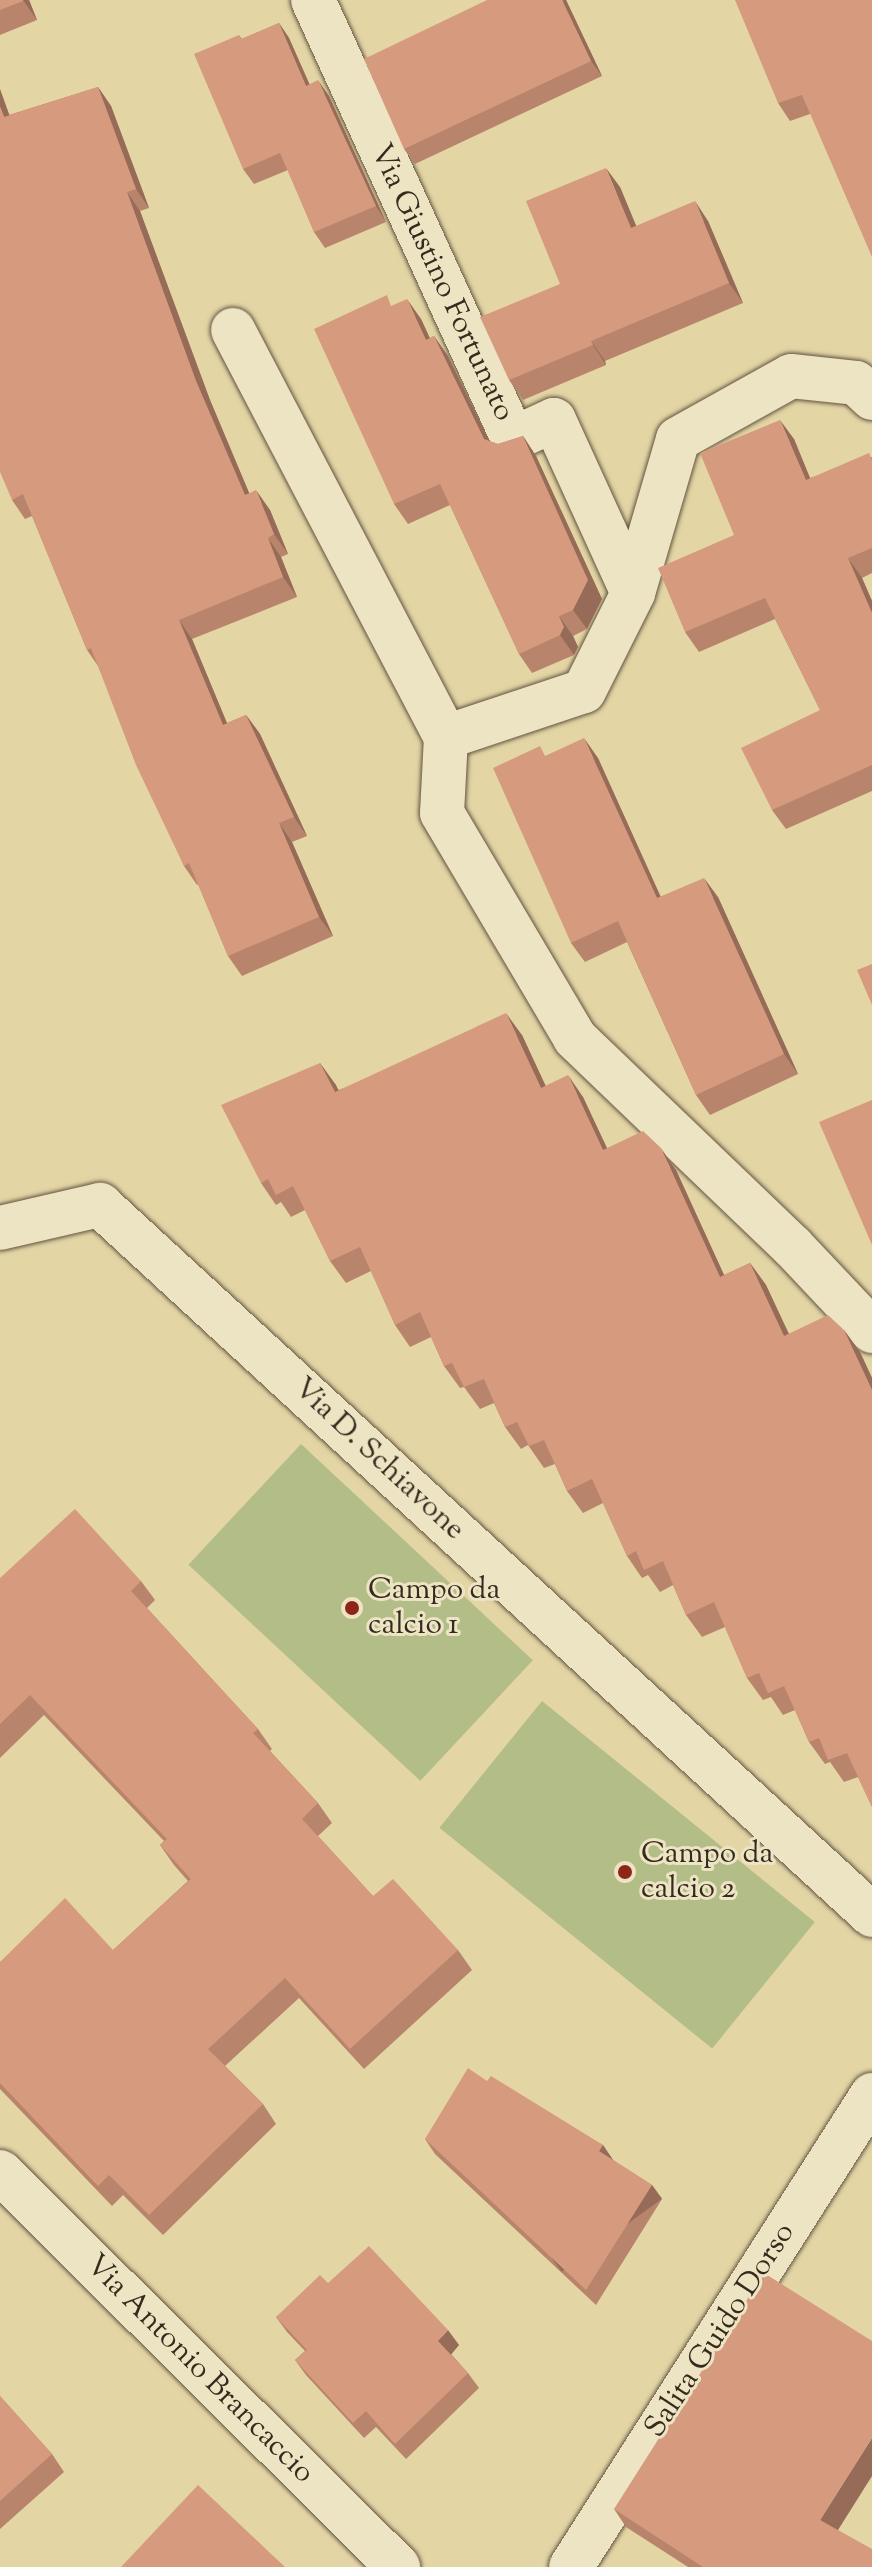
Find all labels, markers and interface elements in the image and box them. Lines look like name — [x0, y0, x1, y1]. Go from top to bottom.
street label: Via Giustino Fortunato — [361, 139, 521, 427]
street label: Via D. Schiavone — [285, 1371, 471, 1549]
place label: Campo da calcio 1 — [368, 1573, 500, 1644]
marker: Campo da calcio 1 — [343, 1599, 361, 1617]
place label: Campo da calcio 2 — [641, 1837, 773, 1908]
marker: Campo da calcio 2 — [616, 1863, 634, 1881]
street label: Salita Guido Dorso — [638, 2217, 804, 2445]
street label: Via Antonio Brancaccio — [77, 2248, 321, 2492]

